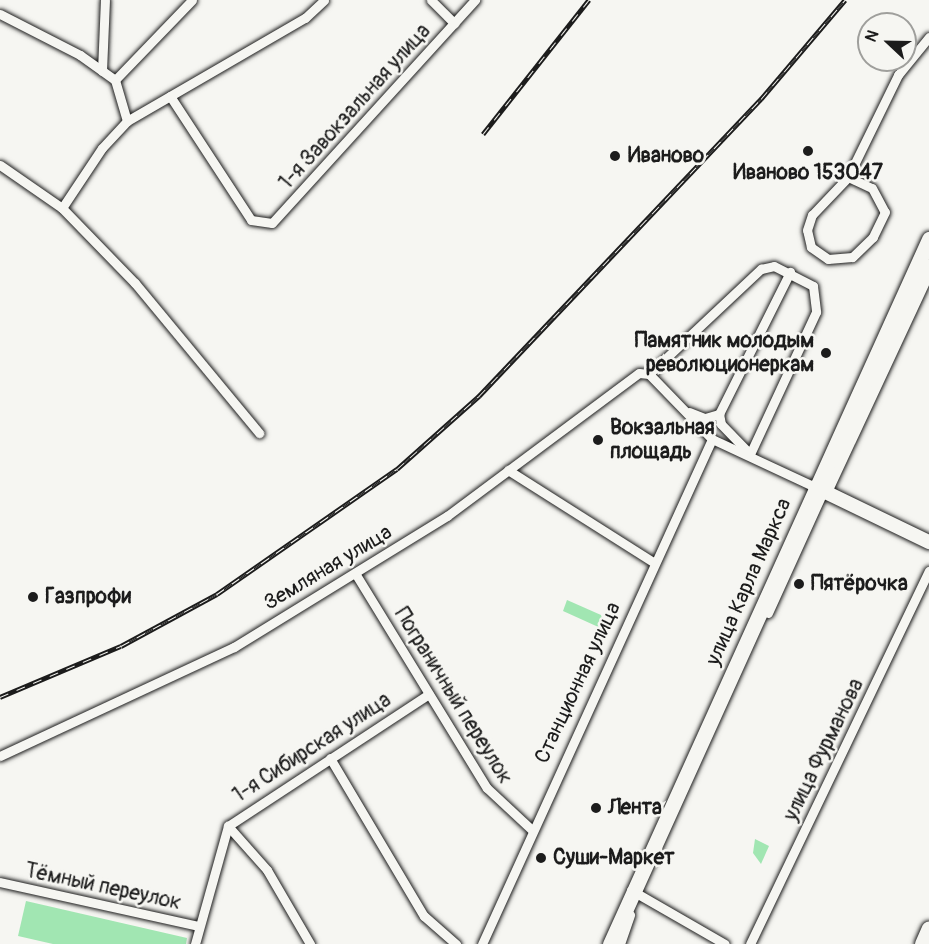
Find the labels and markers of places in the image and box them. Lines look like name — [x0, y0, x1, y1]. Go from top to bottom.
place label: Иваново — [628, 143, 704, 169]
marker: Иваново 153047 — [801, 144, 815, 158]
marker: Иваново — [606, 147, 624, 165]
place label: Иваново 153047 — [733, 160, 883, 186]
place label: Памятник молодым революционеркам — [635, 328, 814, 378]
marker: Памятник молодым революционеркам — [819, 346, 833, 360]
place label: Вокзальная площадь — [610, 415, 715, 465]
marker: Вокзальная площадь — [591, 433, 605, 447]
place label: Пятёрочка — [811, 571, 908, 597]
marker: Пятёрочка — [792, 577, 806, 591]
place label: Газпрофи — [45, 584, 131, 610]
marker: Газпрофи — [26, 590, 40, 604]
place label: Лента — [608, 795, 662, 821]
marker: Лента — [589, 801, 603, 815]
place label: Суши-Маркет — [553, 845, 675, 871]
marker: Суши-Маркет — [534, 851, 548, 865]

